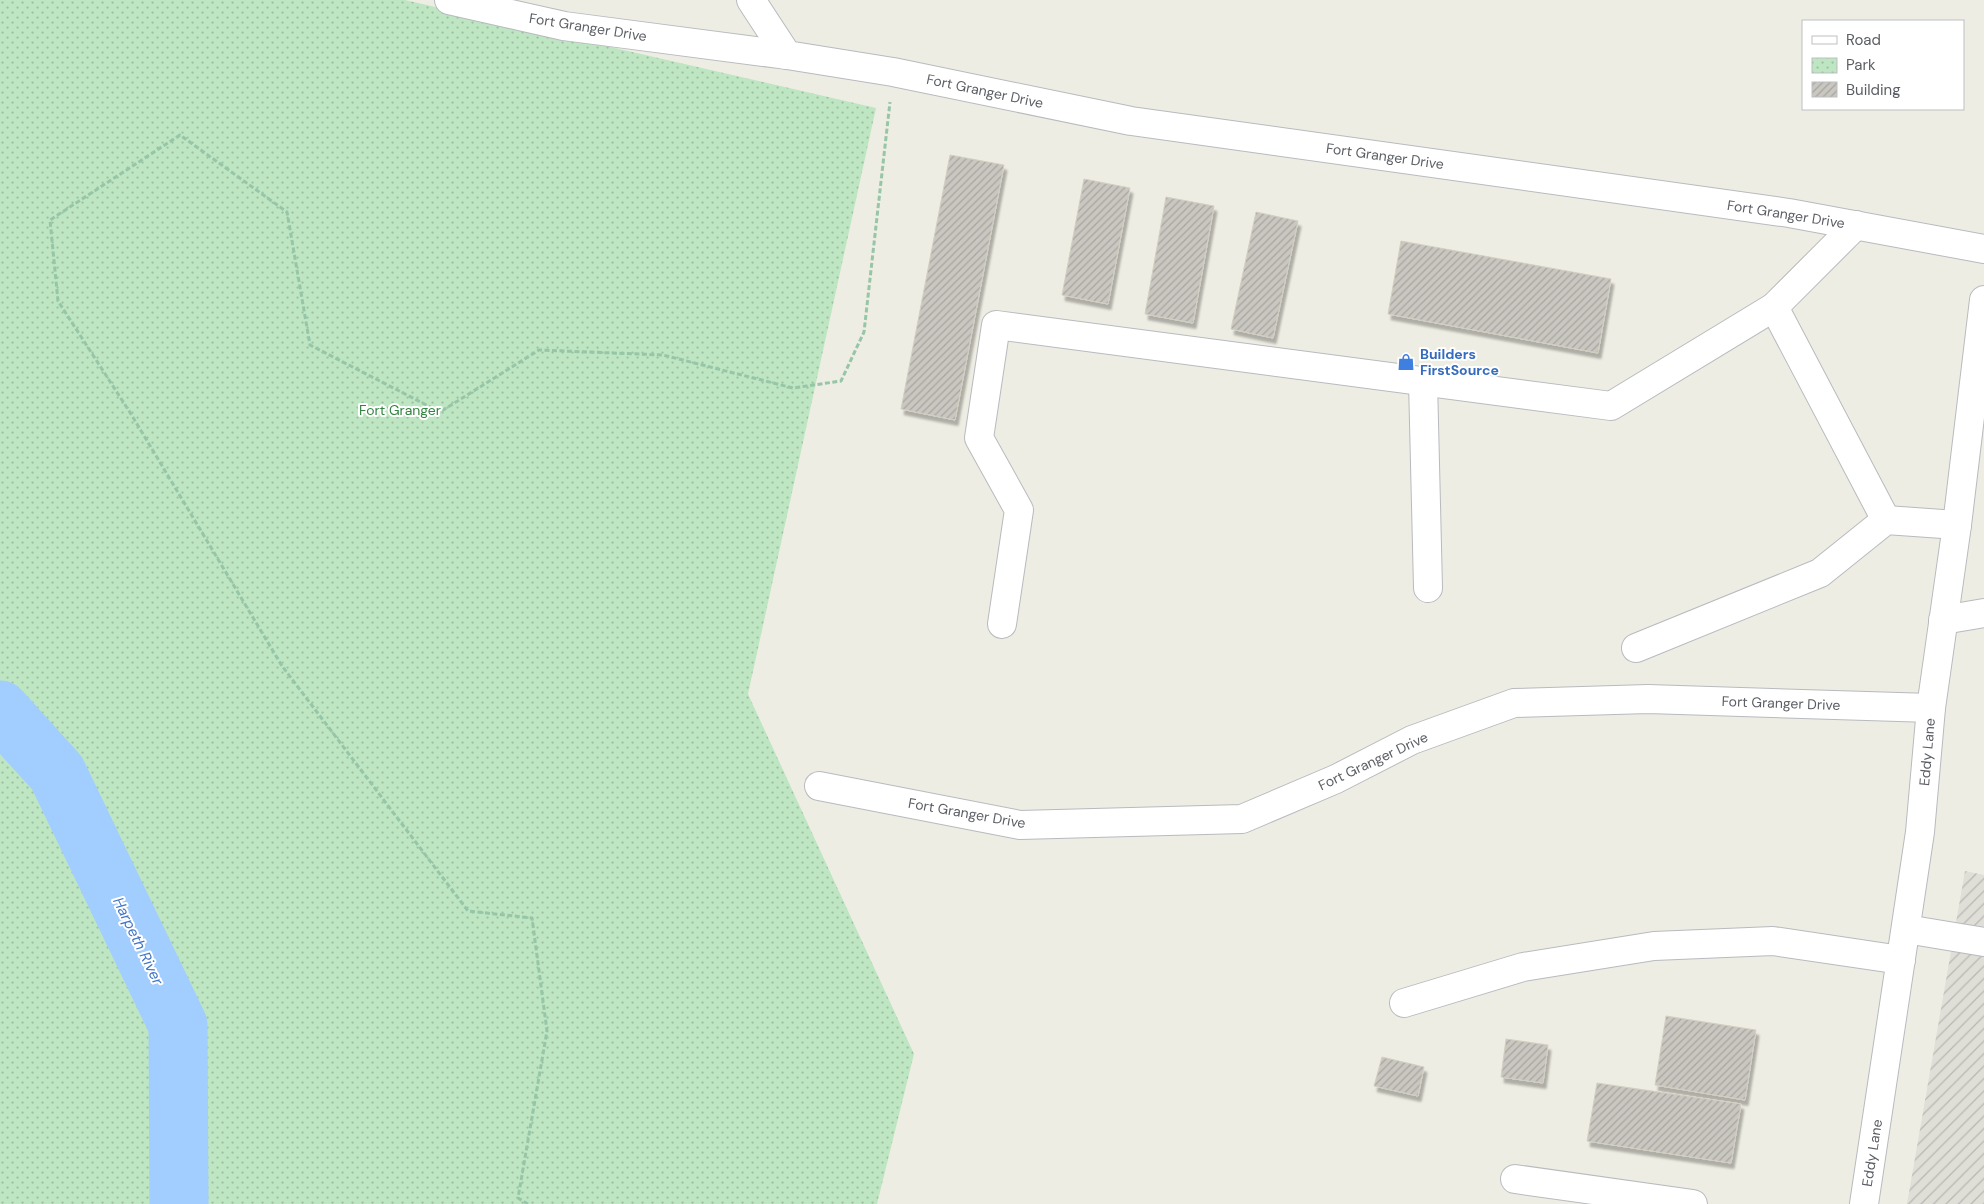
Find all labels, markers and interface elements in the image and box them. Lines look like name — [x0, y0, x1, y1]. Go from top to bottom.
street label: Fort Granger Drive — [528, 9, 648, 45]
legend — [1802, 20, 1964, 110]
text: Road — [1846, 30, 1881, 50]
text: Park — [1846, 55, 1876, 75]
street label: Fort Granger Drive — [925, 70, 1045, 112]
text: Building — [1846, 80, 1901, 100]
street label: Fort Granger Drive — [1325, 139, 1445, 173]
street label: Fort Granger Drive — [1726, 196, 1846, 232]
place label: Builders FirstSource — [1420, 345, 1499, 379]
shop icon: Builders FirstSource — [1396, 352, 1416, 372]
park label: Fort Granger — [359, 401, 441, 419]
street label: Fort Granger Drive — [1721, 692, 1841, 714]
street label: Eddy Lane — [1915, 717, 1939, 787]
street label: Fort Granger Drive — [1315, 728, 1431, 794]
street label: Fort Granger Drive — [907, 794, 1027, 832]
water label: Harpeth River — [108, 894, 168, 989]
street label: Eddy Lane — [1858, 1118, 1886, 1188]

